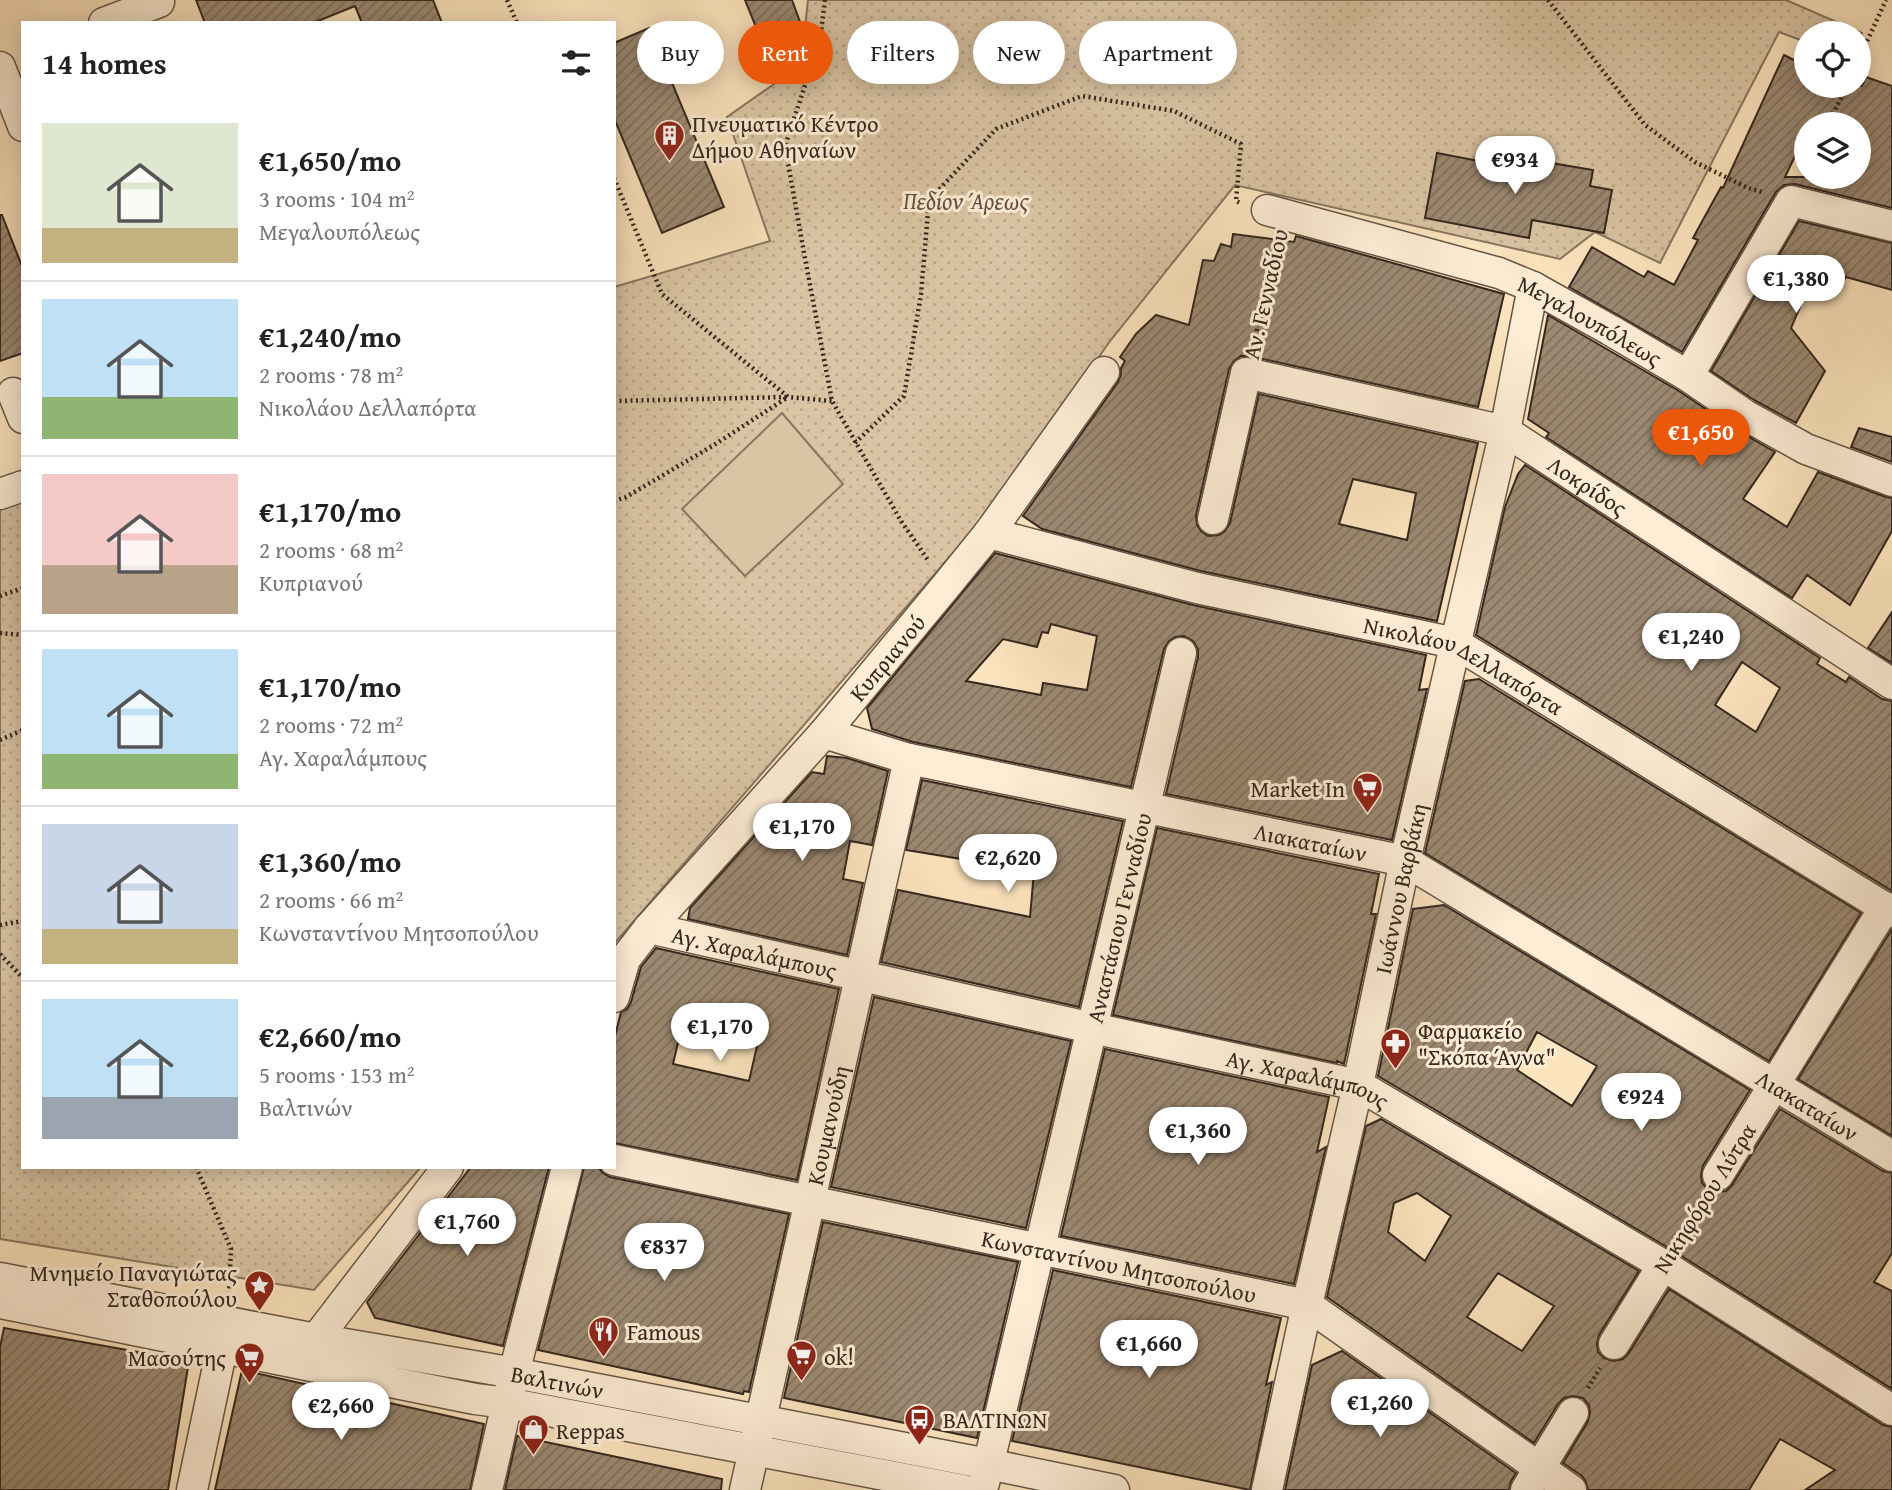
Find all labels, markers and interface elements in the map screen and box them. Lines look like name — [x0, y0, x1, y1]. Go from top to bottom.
chip: Buy — [637, 21, 724, 84]
chip: Rent — [738, 21, 833, 84]
chip: Filters — [847, 21, 959, 84]
chip: New — [973, 21, 1065, 84]
chip: Apartment — [1079, 21, 1237, 84]
map controls — [1794, 21, 1871, 189]
button: locate — [1794, 21, 1871, 98]
text: 14 homes — [42, 41, 167, 85]
icon: filters — [557, 44, 595, 82]
place label: Πνευματικό Κέντρο Δήμου Αθηναίων — [692, 107, 879, 166]
button: layers — [1794, 112, 1871, 189]
building icon: Πνευματικό Κέντρο Δήμου Αθηναίων — [652, 119, 686, 163]
pin: €934 — [1474, 136, 1556, 196]
text: €1,650/mo — [259, 138, 401, 182]
text: €934 — [1491, 142, 1539, 175]
icon: home — [98, 151, 182, 235]
text: 3 rooms · 104 m² — [259, 182, 414, 215]
park label: Πεδίον Άρεως — [902, 184, 1029, 217]
text: Μεγαλουπόλεως — [259, 215, 420, 248]
street label: Αν. Γενναδίου — [1234, 225, 1296, 363]
pin: €1,380 — [1739, 256, 1853, 315]
text: €1,380 — [1763, 261, 1829, 294]
street label: Μεγαλουπόλεως — [1513, 266, 1669, 374]
text: €1,240/mo — [259, 314, 401, 358]
icon: home — [98, 327, 182, 411]
text: 2 rooms · 78 m² — [259, 358, 403, 391]
text: Νικολάου Δελλαπόρτα — [259, 391, 477, 424]
pin: €1,650 — [1644, 410, 1758, 469]
text: €1,650 — [1668, 415, 1734, 448]
street label: Λοκρίδος — [1542, 447, 1634, 523]
text: €1,170/mo — [259, 489, 401, 533]
icon: home — [98, 502, 182, 586]
text: 2 rooms · 68 m² — [259, 533, 403, 566]
text: Κυπριανού — [259, 566, 363, 599]
street label: Κυπριανού — [841, 607, 933, 708]
street label: Νικολάου Δελλαπόρτα — [1361, 607, 1570, 723]
pin: €1,240 — [1634, 614, 1748, 673]
text: €1,240 — [1658, 619, 1724, 652]
text: €1,170/mo — [259, 664, 401, 708]
icon: home — [98, 677, 182, 761]
text: 2 rooms · 72 m² — [259, 708, 403, 741]
text: Αγ. Χαραλάμπους — [259, 741, 427, 774]
supermarket icon: Market In — [1351, 771, 1385, 815]
place label: Market In — [1251, 772, 1345, 805]
street label: Ιωάννου Βαρβάκη — [1365, 800, 1434, 977]
pin: €1,170 — [745, 804, 859, 863]
text: €1,170 — [769, 809, 835, 842]
street label: Αναστάσιου Γενναδίου — [1077, 809, 1159, 1026]
street label: Λιακαταίων — [1251, 814, 1370, 869]
pin: €2,620 — [951, 834, 1065, 894]
text: €1,360/mo — [259, 839, 401, 883]
text: €2,620 — [975, 840, 1041, 873]
icon: home — [98, 852, 182, 936]
text: 2 rooms · 66 m² — [259, 883, 403, 916]
text: Κωνσταντίνου Μητσοπούλου — [259, 916, 539, 949]
street label: Αγ. Χαραλάμπους — [669, 917, 840, 986]
pin: €1,170 — [663, 1004, 777, 1063]
text: €1,170 — [687, 1009, 753, 1042]
text: €2,660/mo — [259, 1014, 401, 1058]
place label: Φαρμακείο "Σκόπα Άννα" — [1418, 1014, 1556, 1073]
pharmacy icon: Φαρμακείο "Σκόπα Άννα" — [1378, 1026, 1412, 1070]
icon: home — [98, 1027, 182, 1111]
street label: Αγ. Χαραλάμπους — [1223, 1041, 1396, 1117]
text: 5 rooms · 153 m² — [259, 1058, 414, 1091]
street label: Λιακαταίων — [1750, 1061, 1865, 1149]
street label: Κουμανούδη — [797, 1062, 856, 1188]
pin: €924 — [1600, 1074, 1682, 1133]
text: €924 — [1617, 1079, 1665, 1112]
text: Βαλτινών — [259, 1091, 353, 1124]
pin: €1,360 — [1141, 1108, 1255, 1167]
text: €1,360 — [1165, 1113, 1231, 1146]
street label: Νικηφόρου Λύτρα — [1644, 1116, 1764, 1280]
pin: €1,760 — [410, 1198, 524, 1258]
text: €1,760 — [434, 1204, 500, 1237]
street label: Κωνσταντίνου Μητσοπούλου — [979, 1221, 1259, 1310]
pin: €837 — [623, 1224, 705, 1283]
text: €837 — [640, 1229, 688, 1262]
place label: Μνημείο Παναγιώτας Σταθοπούλου — [29, 1256, 237, 1315]
place icon: Μνημείο Παναγιώτας Σταθοπούλου — [243, 1268, 277, 1312]
restaurant icon: Famous — [587, 1314, 621, 1358]
place label: Famous — [627, 1315, 700, 1348]
pin: €1,660 — [1092, 1320, 1206, 1380]
text: €1,660 — [1116, 1326, 1182, 1359]
supermarket icon: ok! — [784, 1339, 818, 1383]
supermarket icon: Μασούτης — [232, 1340, 266, 1384]
place label: ok! — [824, 1340, 854, 1373]
place label: Μασούτης — [128, 1341, 226, 1374]
street label: Βαλτινών — [508, 1356, 607, 1406]
pin: €1,260 — [1323, 1380, 1437, 1439]
pin: €2,660 — [284, 1382, 398, 1442]
text: €1,260 — [1347, 1385, 1413, 1418]
text: €2,660 — [308, 1388, 374, 1421]
bus stop icon: ΒΑΛΤΙΝΩΝ — [903, 1402, 937, 1446]
place label: ΒΑΛΤΙΝΩΝ — [943, 1403, 1047, 1436]
shop icon: Reppas — [516, 1413, 550, 1457]
place label: Reppas — [556, 1414, 625, 1447]

